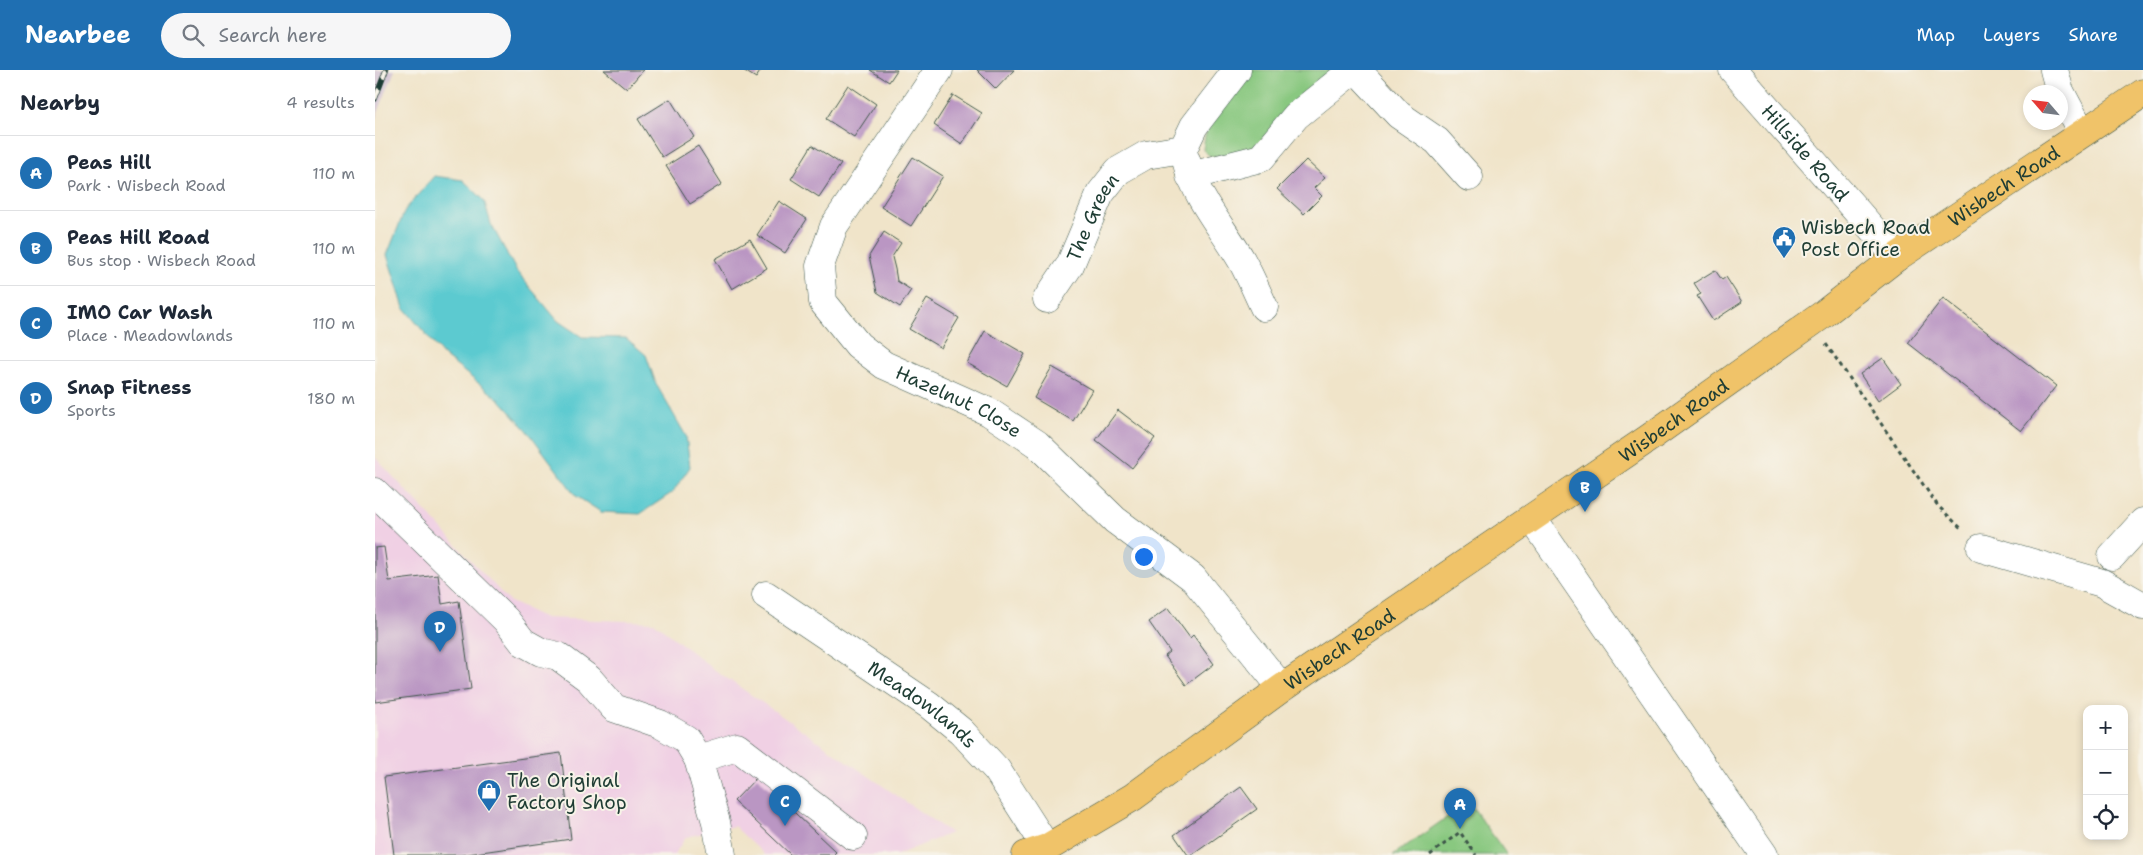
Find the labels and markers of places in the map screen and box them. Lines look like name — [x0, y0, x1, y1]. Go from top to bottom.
place label: Wisbech Road Post Office — [1801, 215, 1930, 262]
public building icon: Wisbech Road Post Office — [1771, 225, 1797, 259]
pin: B — [1569, 471, 1601, 512]
pin: D — [424, 611, 456, 652]
place label: The Original Factory Shop — [507, 768, 627, 815]
shop icon: The Original Factory Shop — [476, 778, 502, 812]
pin: C — [769, 785, 801, 826]
pin: A — [1444, 788, 1476, 829]

